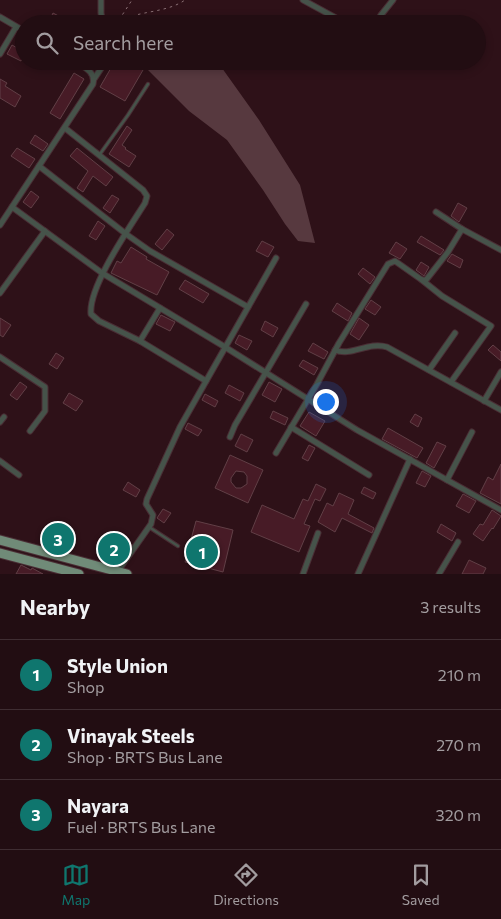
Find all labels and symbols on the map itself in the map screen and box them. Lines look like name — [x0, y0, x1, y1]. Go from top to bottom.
your location — [313, 389, 339, 415]
pin: 3 — [42, 520, 74, 558]
pin: 2 — [98, 530, 130, 568]
pin: 1 — [186, 533, 218, 571]

